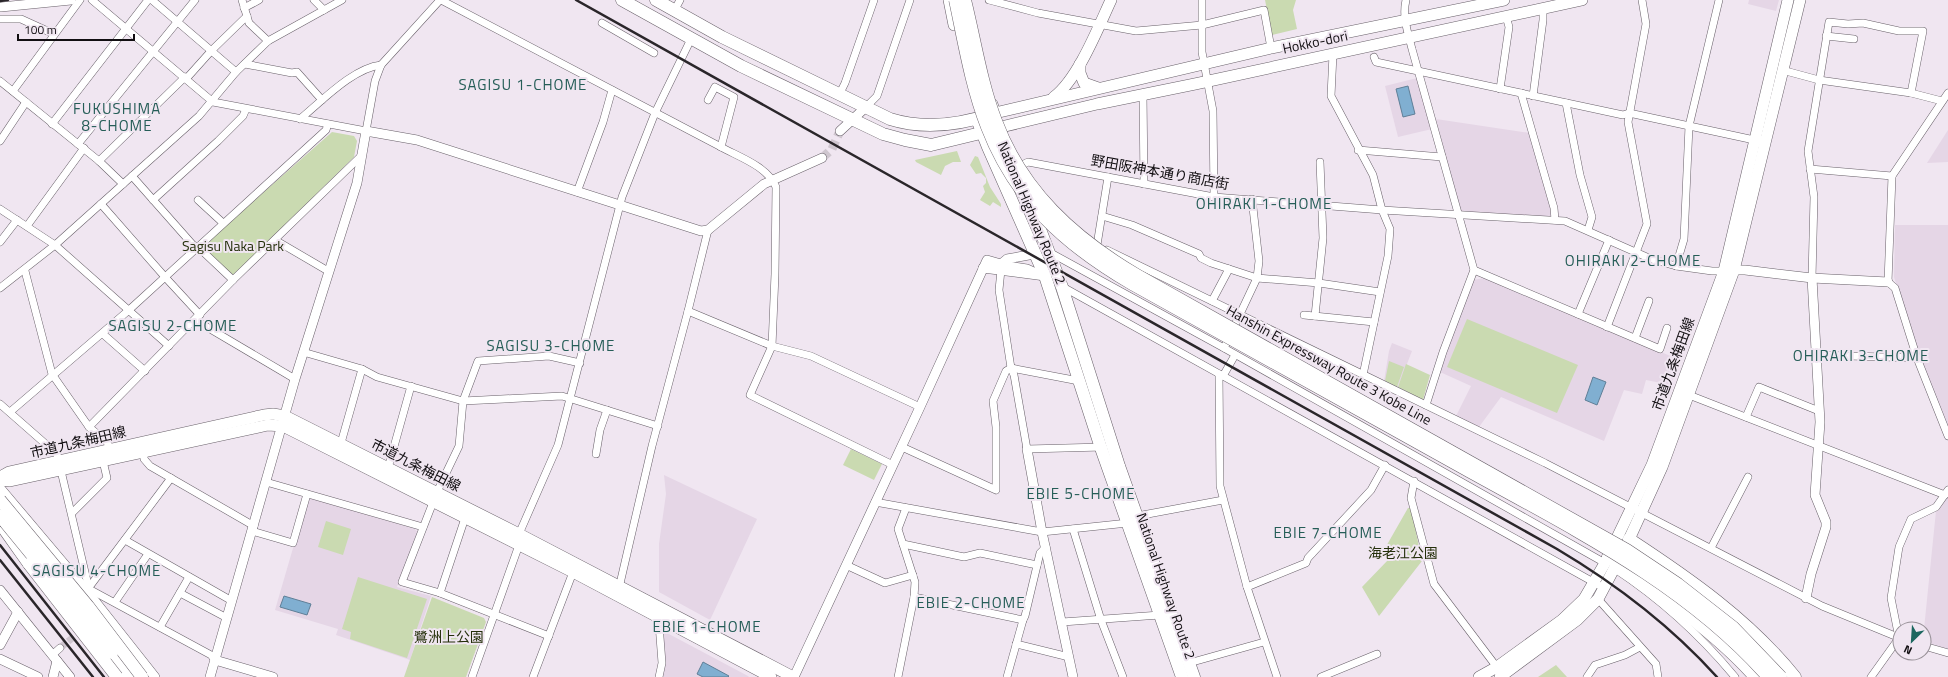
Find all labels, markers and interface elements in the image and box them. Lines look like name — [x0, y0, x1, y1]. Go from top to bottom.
scale bar — [18, 16, 134, 42]
text: 100 m — [24, 20, 57, 39]
street label: Hokko-dori — [1280, 24, 1349, 59]
district label: SAGISU 1-CHOME — [459, 73, 587, 96]
district label: FUKUSHIMA 8-CHOME — [73, 97, 161, 137]
street label: National Highway Route 2 — [993, 138, 1072, 288]
street label: 野田阪神本通り商店街 — [1089, 149, 1231, 194]
district label: OHIRAKI 1-CHOME — [1196, 192, 1332, 215]
park label: Sagisu Naka Park — [182, 235, 284, 256]
district label: OHIRAKI 2-CHOME — [1565, 249, 1701, 272]
street label: Hanshin Expressway Route 3 Kobe Line — [1223, 299, 1436, 430]
district label: SAGISU 2-CHOME — [109, 314, 237, 337]
street label: 市道九条梅田線 — [1646, 314, 1699, 413]
district label: SAGISU 3-CHOME — [487, 334, 615, 357]
district label: OHIRAKI 3-CHOME — [1793, 344, 1929, 367]
street label: 市道九条梅田線 — [28, 420, 128, 463]
street label: 市道九条梅田線 — [368, 433, 465, 496]
district label: EBIE 5-CHOME — [1027, 482, 1135, 505]
street label: National Highway Route 2 — [1132, 510, 1201, 662]
district label: EBIE 7-CHOME — [1274, 521, 1382, 544]
park label: 海老江公園 — [1368, 542, 1438, 563]
district label: SAGISU 4-CHOME — [33, 559, 161, 582]
district label: EBIE 2-CHOME — [917, 591, 1025, 614]
district label: EBIE 1-CHOME — [653, 615, 761, 638]
north arrow — [1892, 621, 1932, 661]
park label: 鷺洲上公園 — [414, 626, 484, 647]
text: N — [1901, 641, 1915, 659]

